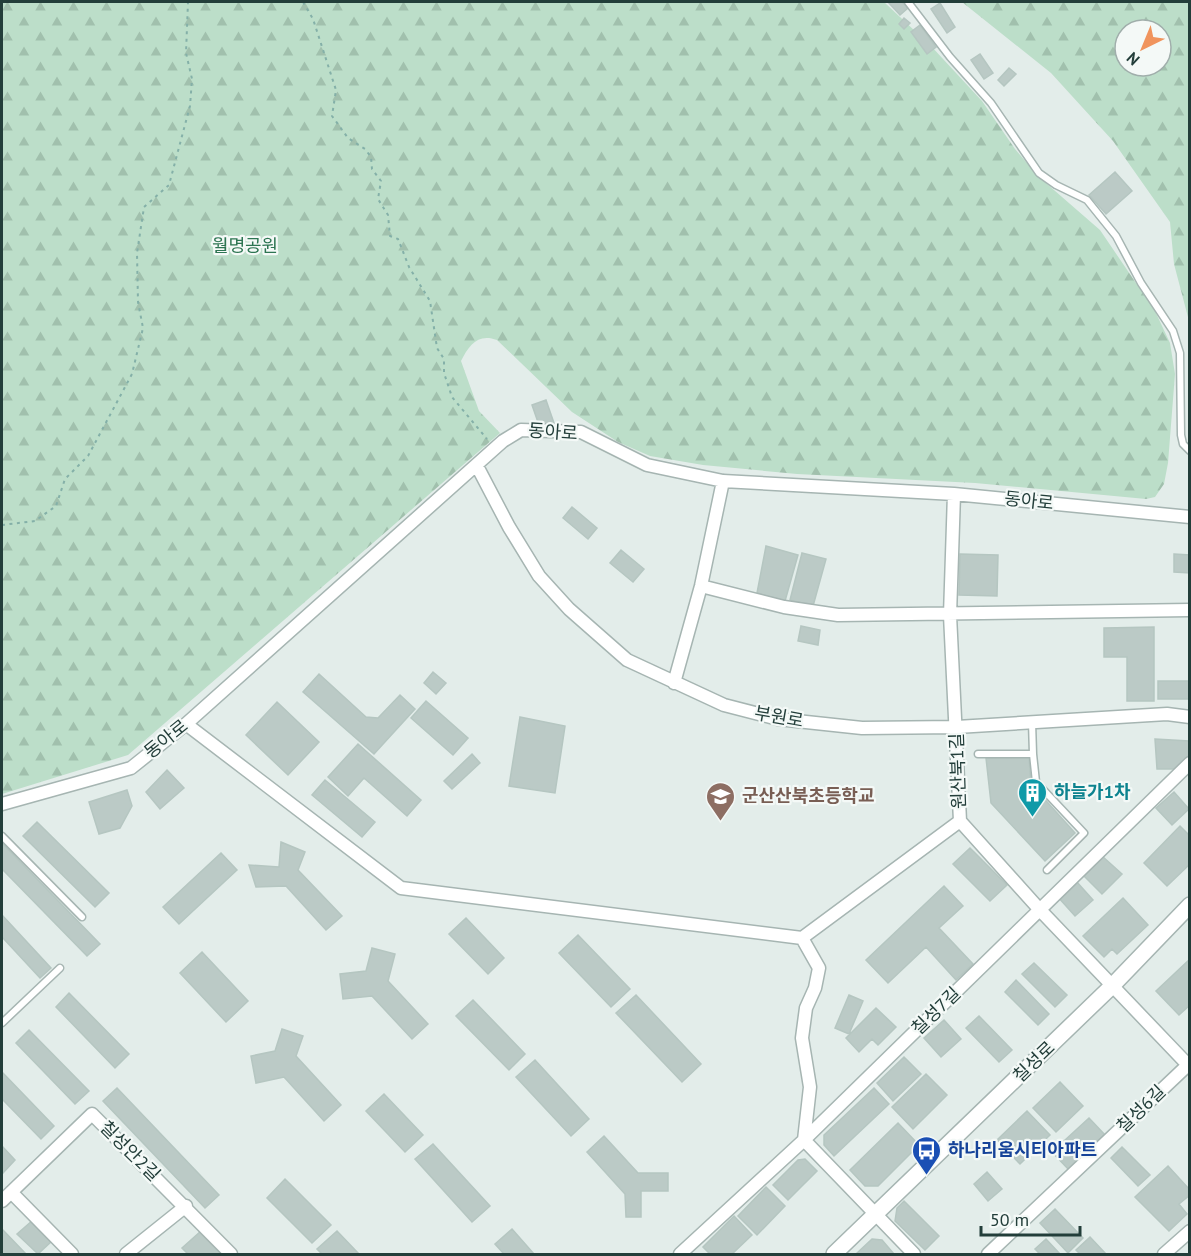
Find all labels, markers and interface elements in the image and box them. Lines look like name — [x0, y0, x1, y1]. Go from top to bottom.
north arrow — [1113, 18, 1173, 78]
text: N — [1122, 48, 1143, 70]
park label: 월명공원 — [212, 234, 278, 257]
street label: 동아로 — [527, 418, 579, 445]
street label: 동아로 — [1003, 486, 1055, 515]
street label: 부원로 — [753, 701, 806, 732]
street label: 동아로 — [139, 714, 192, 763]
street label: 원산북1길 — [945, 733, 970, 809]
building icon: 하늘가1차 — [1017, 776, 1049, 818]
school or university icon: 군산산북초등학교 — [705, 780, 737, 822]
place label: 하늘가1차 — [1054, 780, 1131, 803]
place label: 군산산북초등학교 — [742, 784, 874, 807]
street label: 칠성7길 — [906, 982, 965, 1040]
street label: 칠성로 — [1008, 1036, 1060, 1087]
street label: 칠성6길 — [1111, 1080, 1170, 1138]
street label: 칠성안2길 — [95, 1116, 165, 1186]
bus stop icon: 하나리움시티아파트 — [911, 1134, 943, 1176]
place label: 하나리움시티아파트 — [948, 1138, 1097, 1161]
scale bar — [981, 1199, 1080, 1237]
text: 50 m — [990, 1208, 1029, 1231]

